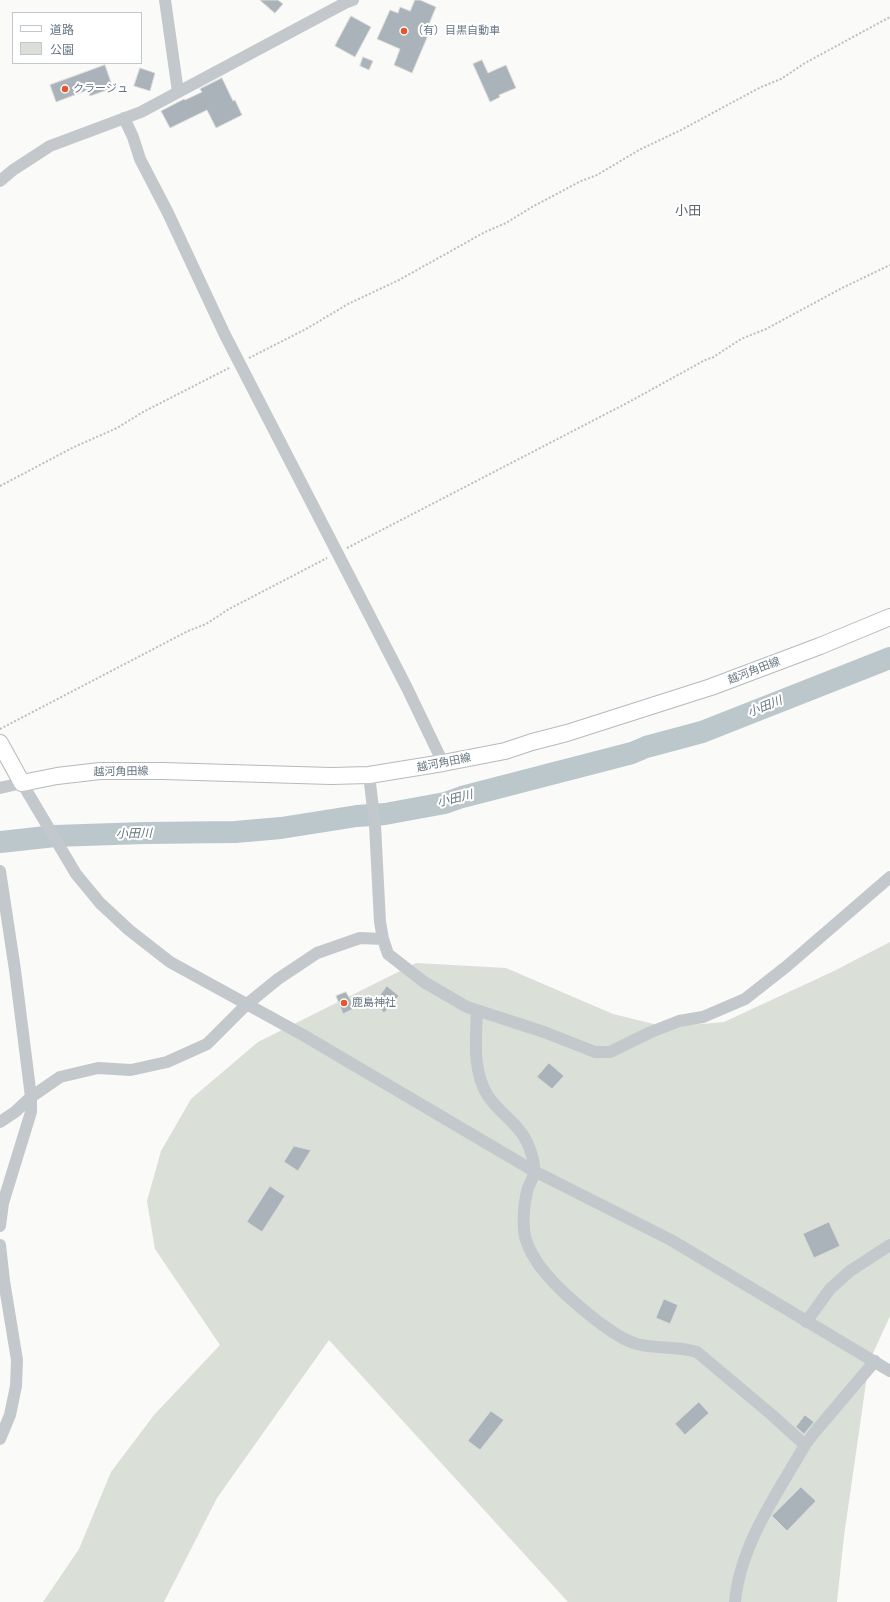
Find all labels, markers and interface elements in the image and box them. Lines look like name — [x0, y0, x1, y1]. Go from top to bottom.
legend — [12, 12, 142, 64]
text: 道路 — [50, 23, 74, 37]
place label: （有）目黒自動車 — [412, 24, 500, 38]
marker: （有）目黒自動車 — [399, 26, 409, 36]
text: 公園 — [50, 43, 74, 57]
place label: クラージュ — [73, 82, 128, 96]
marker: クラージュ — [60, 84, 70, 94]
district label: 小田 — [675, 203, 701, 219]
street label: 越河角田線 — [726, 655, 782, 687]
water label: 小田川 — [746, 694, 784, 720]
street label: 越河角田線 — [416, 751, 472, 775]
street label: 越河角田線 — [93, 765, 149, 779]
water label: 小田川 — [436, 788, 474, 810]
water label: 小田川 — [116, 826, 152, 842]
place label: 鹿島神社 — [352, 996, 396, 1010]
marker: 鹿島神社 — [339, 998, 349, 1008]

